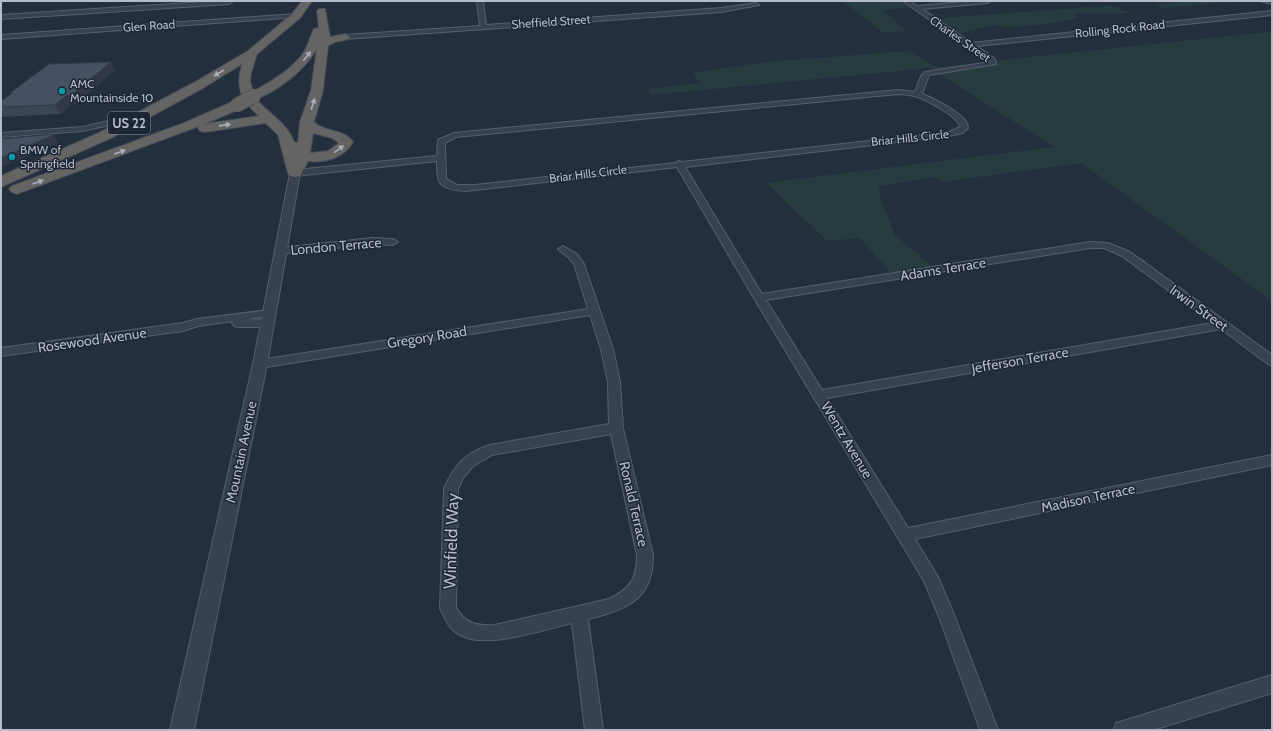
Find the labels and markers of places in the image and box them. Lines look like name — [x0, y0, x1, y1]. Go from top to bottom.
place label: AMC Mountainside 10 — [70, 76, 153, 105]
marker: AMC Mountainside 10 — [57, 86, 67, 96]
place label: BMW of Springfield — [20, 142, 75, 171]
marker: BMW of Springfield — [7, 152, 17, 162]

